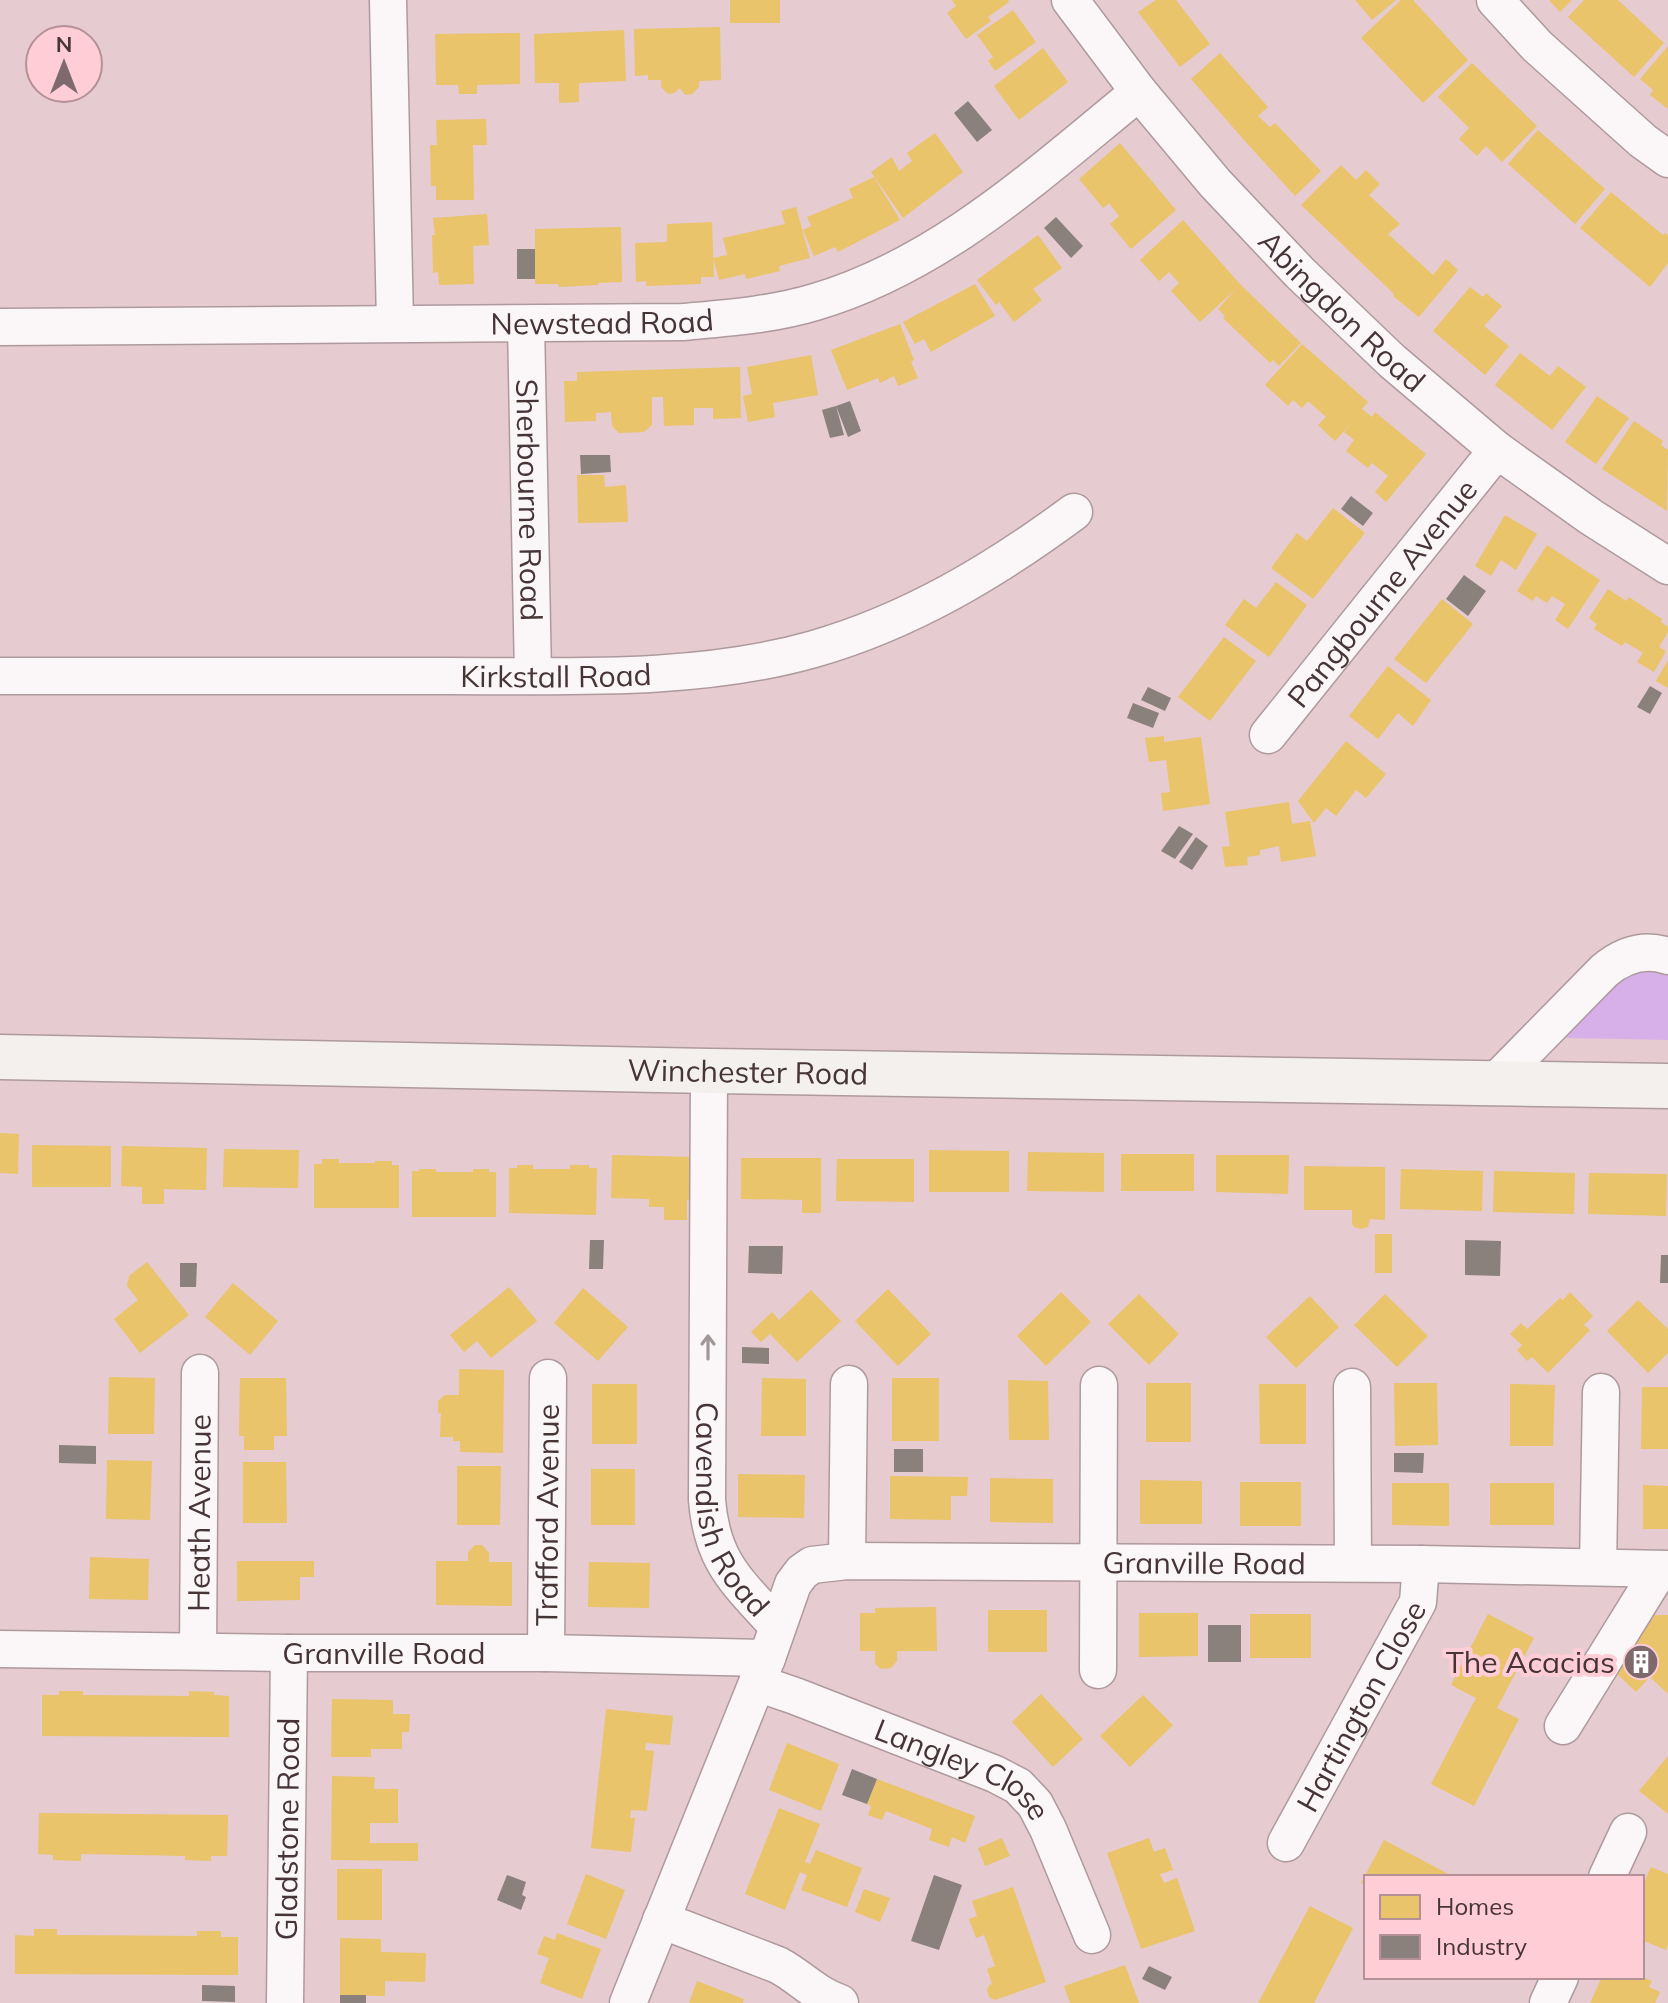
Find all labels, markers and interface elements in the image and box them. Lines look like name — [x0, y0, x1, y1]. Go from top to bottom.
north arrow — [24, 24, 104, 104]
text: N — [56, 30, 72, 58]
street label: Abingdon Road — [1251, 222, 1433, 400]
street label: Newstead Road — [490, 300, 715, 342]
street label: Sherbourne Road — [508, 379, 551, 621]
street label: Pangbourne Avenue — [1279, 471, 1485, 715]
street label: Kirkstall Road — [460, 655, 653, 695]
street label: Winchester Road — [627, 1050, 868, 1092]
one-way arrow — [700, 1334, 716, 1361]
street label: Cavendish Road — [688, 1402, 778, 1624]
street label: Trafford Avenue — [527, 1404, 567, 1626]
street label: Heath Avenue — [179, 1414, 219, 1612]
street label: Granville Road — [1102, 1543, 1306, 1582]
street label: Hartington Close — [1288, 1594, 1434, 1818]
street label: Granville Road — [282, 1634, 486, 1672]
place label: The Acacias — [1446, 1643, 1615, 1681]
building icon: The Acacias — [1622, 1643, 1660, 1681]
street label: Langley Close — [869, 1710, 1059, 1826]
street label: Gladstone Road — [267, 1717, 307, 1941]
legend — [1364, 1875, 1644, 1979]
text: Homes — [1436, 1891, 1514, 1921]
text: Industry — [1436, 1931, 1527, 1961]

